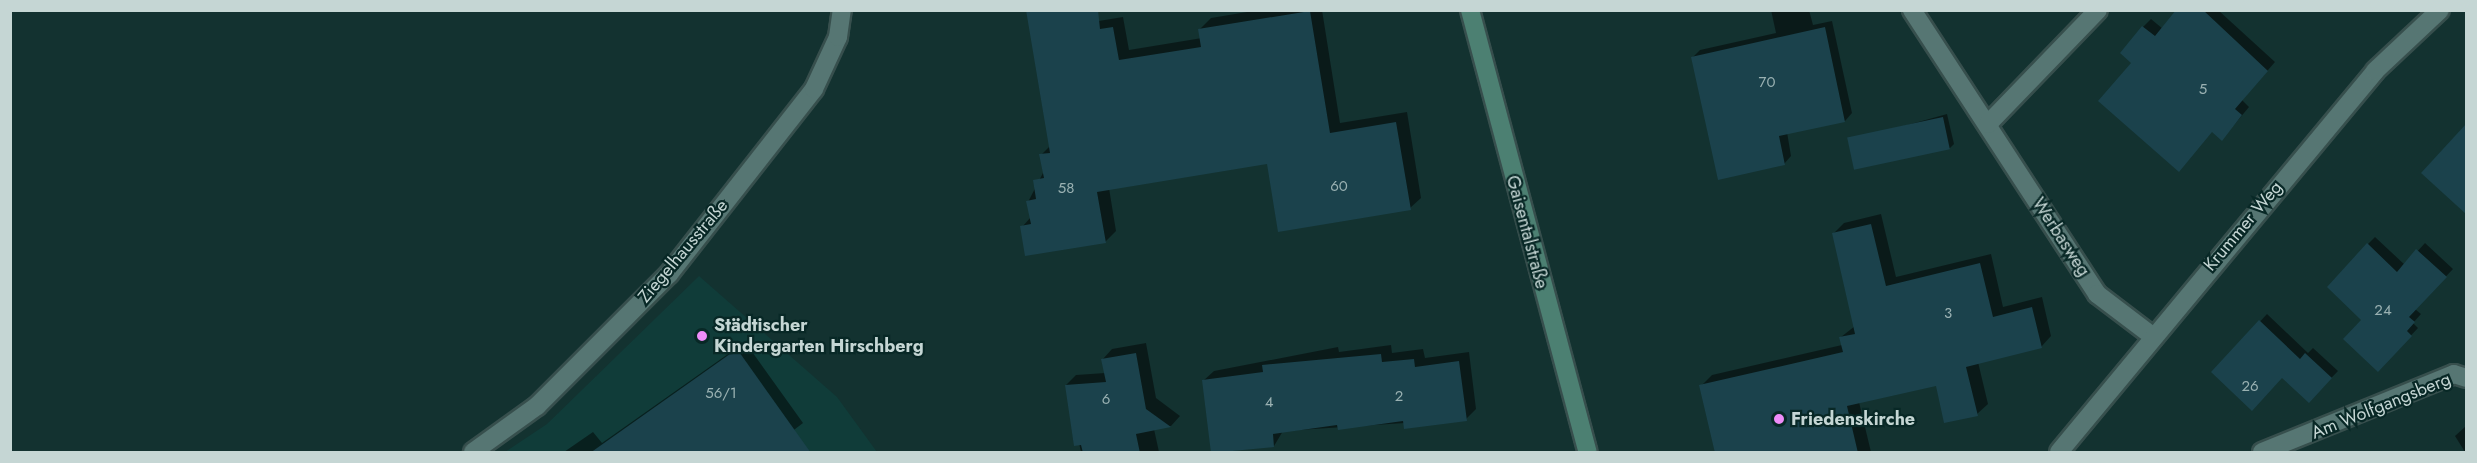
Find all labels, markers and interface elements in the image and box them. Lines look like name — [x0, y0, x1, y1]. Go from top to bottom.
house number: 70 — [1759, 74, 1775, 92]
house number: 5 — [2199, 81, 2207, 99]
street label: Gaisentalstraße — [1502, 173, 1552, 291]
street label: Krummer Weg — [2199, 177, 2287, 275]
house number: 60 — [1330, 178, 1348, 196]
house number: 58 — [1058, 180, 1074, 198]
street label: Werbasweg — [2028, 194, 2094, 280]
street label: Ziegelhausstraße — [634, 195, 732, 307]
house number: 24 — [2374, 302, 2392, 320]
house number: 3 — [1944, 305, 1952, 323]
place label: Städtischer Kindergarten Hirschberg — [714, 315, 924, 358]
marker: Städtischer Kindergarten Hirschberg — [695, 329, 709, 343]
street label: Am Wolfgangsberg — [2308, 368, 2454, 444]
house number: 26 — [2241, 378, 2259, 396]
house number: 56/1 — [705, 385, 737, 403]
house number: 2 — [1395, 388, 1403, 406]
house number: 6 — [1102, 391, 1110, 409]
house number: 4 — [1265, 394, 1273, 412]
place label: Friedenskirche — [1791, 408, 1915, 430]
marker: Friedenskirche — [1772, 412, 1786, 426]

